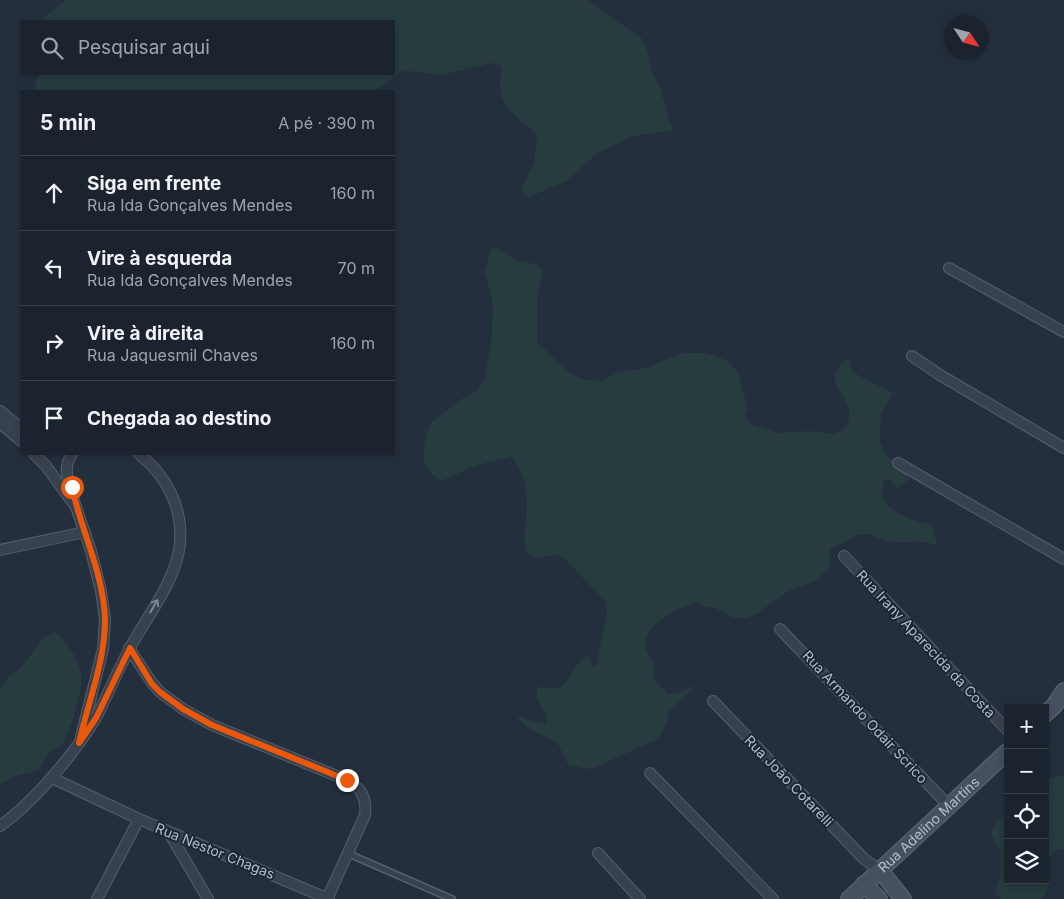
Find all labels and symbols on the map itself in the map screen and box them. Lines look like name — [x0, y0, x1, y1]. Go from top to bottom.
north arrow — [944, 15, 989, 60]
route start — [61, 476, 84, 499]
street label: Rua Irany Aparecida da Costa — [853, 566, 999, 721]
one-way arrow — [149, 598, 159, 613]
street label: Rua Armando Odair Scrico — [799, 647, 931, 787]
street label: Rua João Cotarelli — [741, 731, 837, 830]
route end — [336, 769, 359, 792]
street label: Rua Adelino Martins — [874, 773, 983, 876]
street label: Rua Nestor Chagas — [153, 819, 277, 882]

